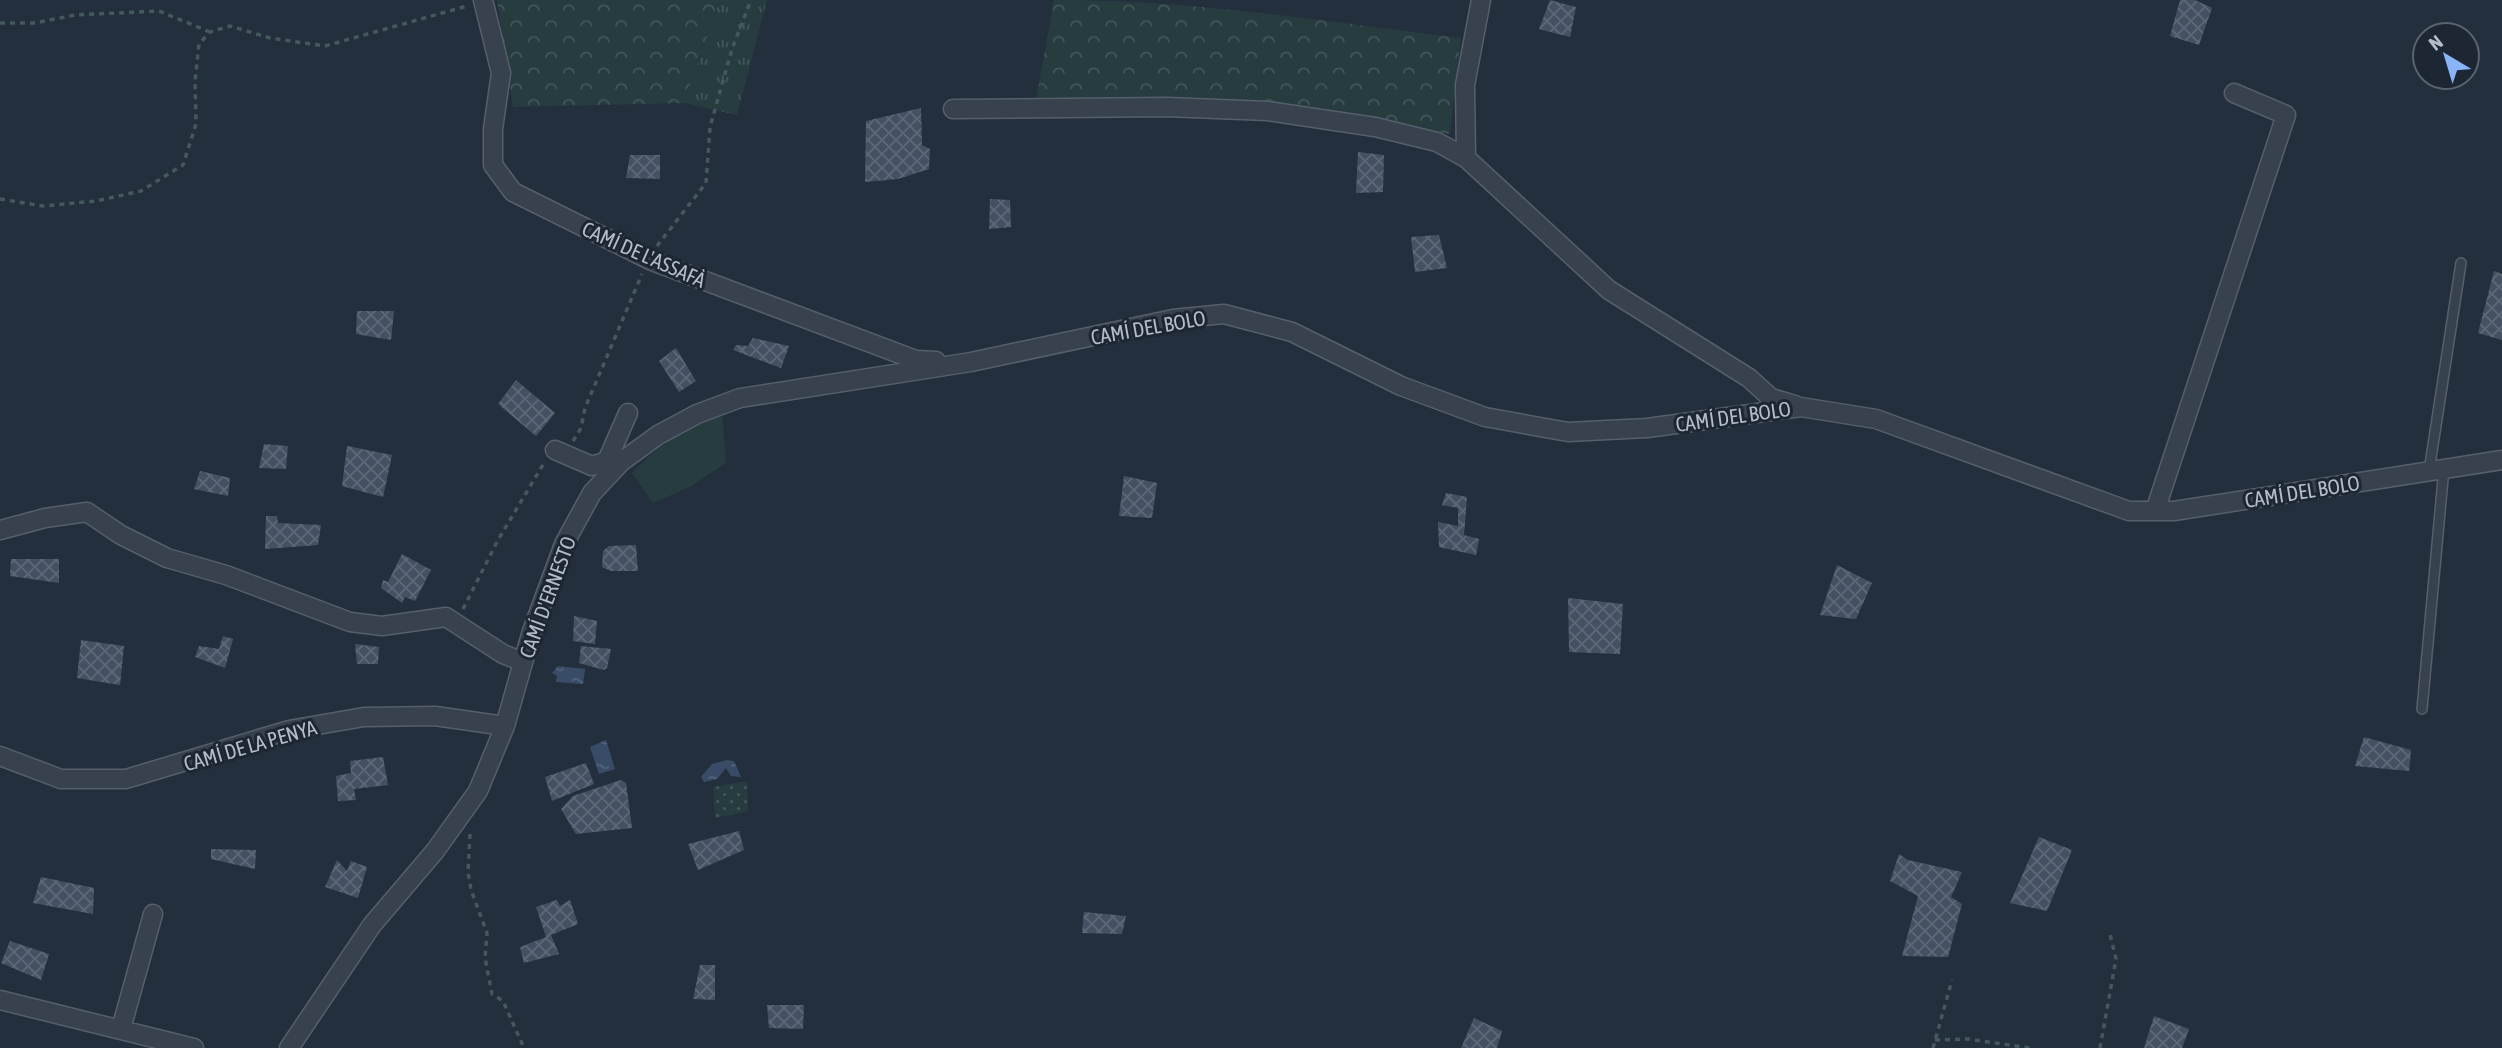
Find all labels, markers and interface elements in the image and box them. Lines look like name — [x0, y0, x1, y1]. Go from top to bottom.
north arrow — [2411, 21, 2481, 91]
text: N — [2424, 30, 2447, 55]
street label: CAMÍ DE L'ASSAFÀ — [579, 216, 710, 292]
street label: CAMÍ DEL BOLO — [1089, 305, 1207, 349]
street label: CAMÍ DEL BOLO — [1674, 396, 1792, 436]
street label: CAMÍ DEL BOLO — [2243, 470, 2361, 512]
street label: CAMÍ D'ERNESTO — [514, 533, 580, 661]
street label: CAMÍ DE LA PENYA — [181, 714, 320, 775]

